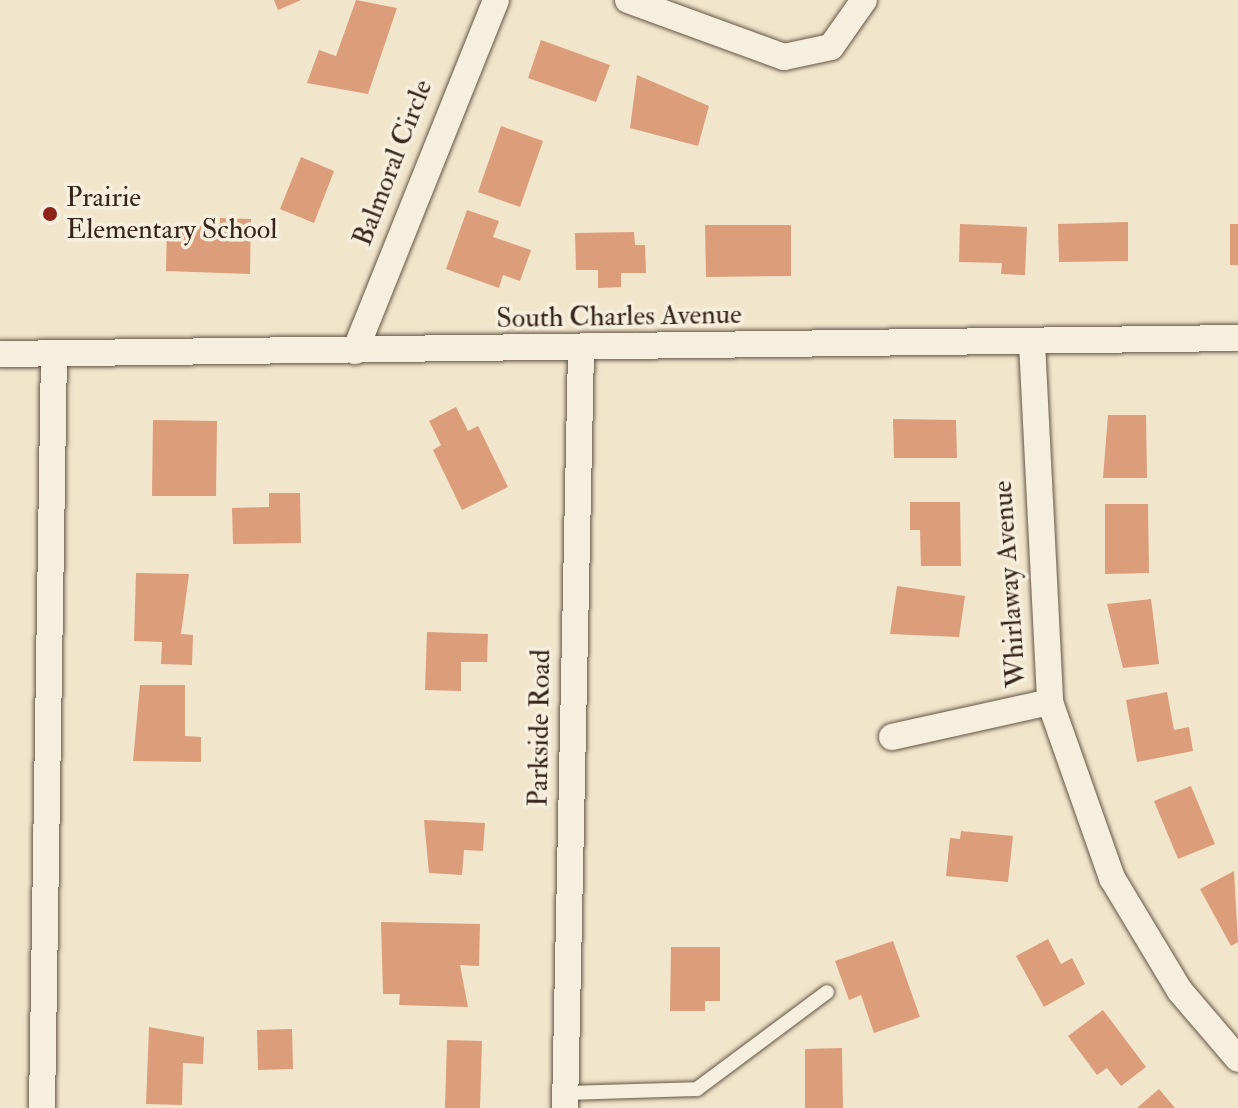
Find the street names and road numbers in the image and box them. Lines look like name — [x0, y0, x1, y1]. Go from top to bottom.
street label: Balmoral Circle — [346, 75, 440, 251]
street label: South Charles Avenue — [496, 298, 742, 336]
street label: Whirlaway Avenue — [986, 479, 1034, 689]
street label: Parkside Road — [522, 649, 558, 807]

